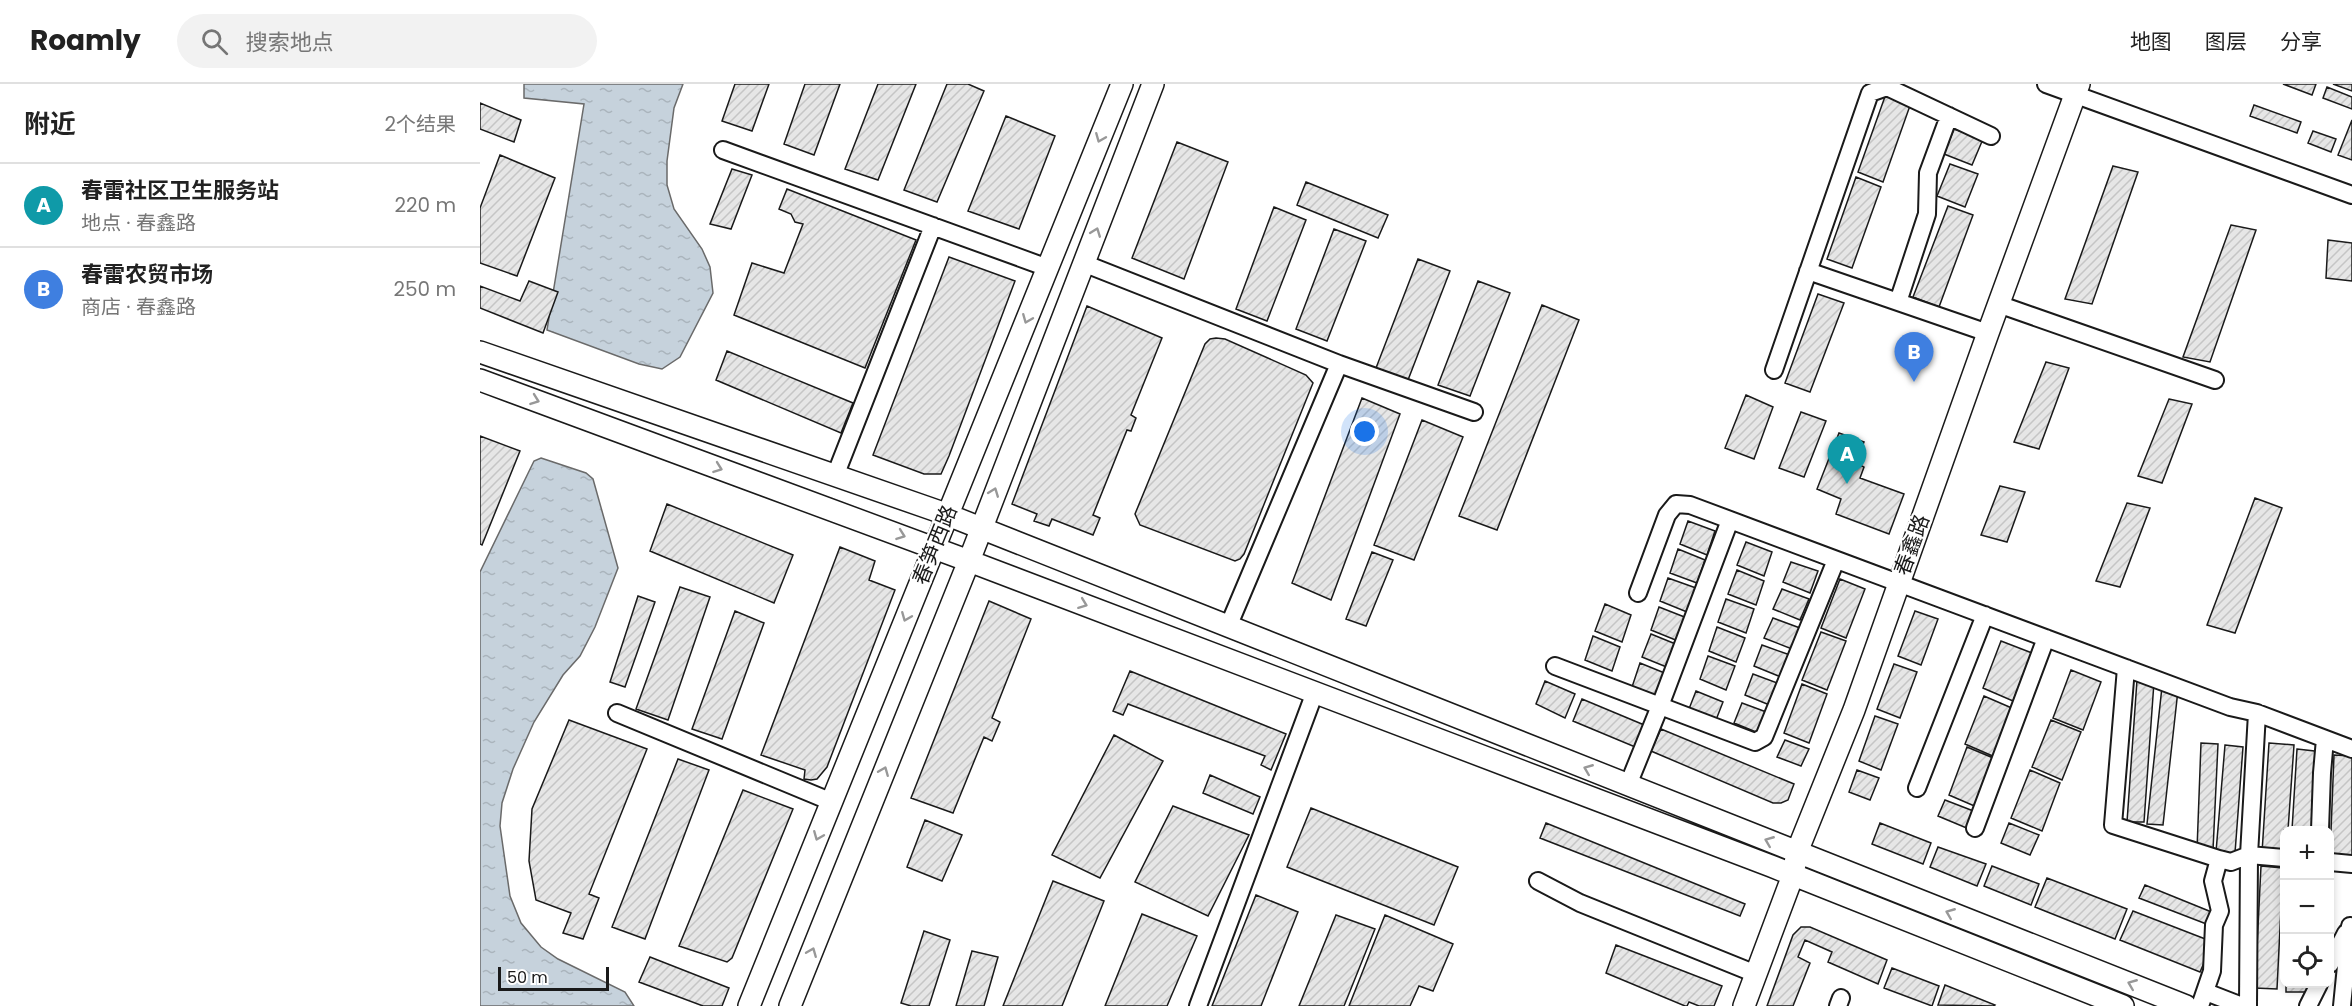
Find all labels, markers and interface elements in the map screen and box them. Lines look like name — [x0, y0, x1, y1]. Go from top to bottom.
search box — [177, 14, 597, 68]
text: Roamly — [30, 21, 141, 60]
icon: search — [198, 25, 231, 58]
text: 搜索地点 — [246, 27, 334, 58]
text: 地图 — [2130, 27, 2172, 56]
text: 图层 — [2205, 27, 2247, 56]
text: 分享 — [2280, 27, 2322, 56]
text: 附近 — [24, 106, 76, 142]
text: 2个结果 — [385, 110, 456, 138]
one-way arrow — [1095, 132, 1107, 143]
text: 春雷社区卫生服务站 — [81, 175, 279, 206]
text: A — [36, 191, 51, 219]
text: 220 m — [395, 191, 456, 219]
text: 地点 · 春鑫路 — [81, 209, 196, 237]
one-way arrow — [1088, 227, 1101, 237]
text: 春雷农贸市场 — [81, 259, 213, 290]
text: B — [37, 275, 50, 303]
text: 250 m — [393, 275, 456, 303]
text: 商店 · 春鑫路 — [81, 293, 196, 321]
one-way arrow — [1022, 313, 1034, 324]
pin: B — [1894, 332, 1934, 382]
one-way arrow — [529, 393, 540, 405]
your location — [1350, 417, 1379, 446]
pin: A — [1828, 434, 1866, 484]
one-way arrow — [712, 460, 723, 473]
one-way arrow — [987, 487, 1000, 497]
street label: 春笋西路 — [905, 500, 964, 589]
street label: 春鑫路 — [1887, 510, 1936, 579]
one-way arrow — [895, 528, 906, 541]
one-way arrow — [1077, 597, 1088, 609]
one-way arrow — [901, 611, 914, 621]
one-way arrow — [1583, 764, 1594, 776]
one-way arrow — [877, 766, 890, 777]
map controls — [2280, 826, 2334, 988]
button: + — [2280, 826, 2334, 880]
one-way arrow — [813, 830, 825, 841]
one-way arrow — [1764, 836, 1775, 848]
button: − — [2280, 880, 2334, 934]
one-way arrow — [1945, 908, 1956, 920]
button: locate — [2280, 934, 2334, 988]
one-way arrow — [805, 947, 817, 958]
scale bar — [498, 964, 609, 992]
text: 50 m — [507, 966, 548, 989]
one-way arrow — [2127, 979, 2137, 992]

